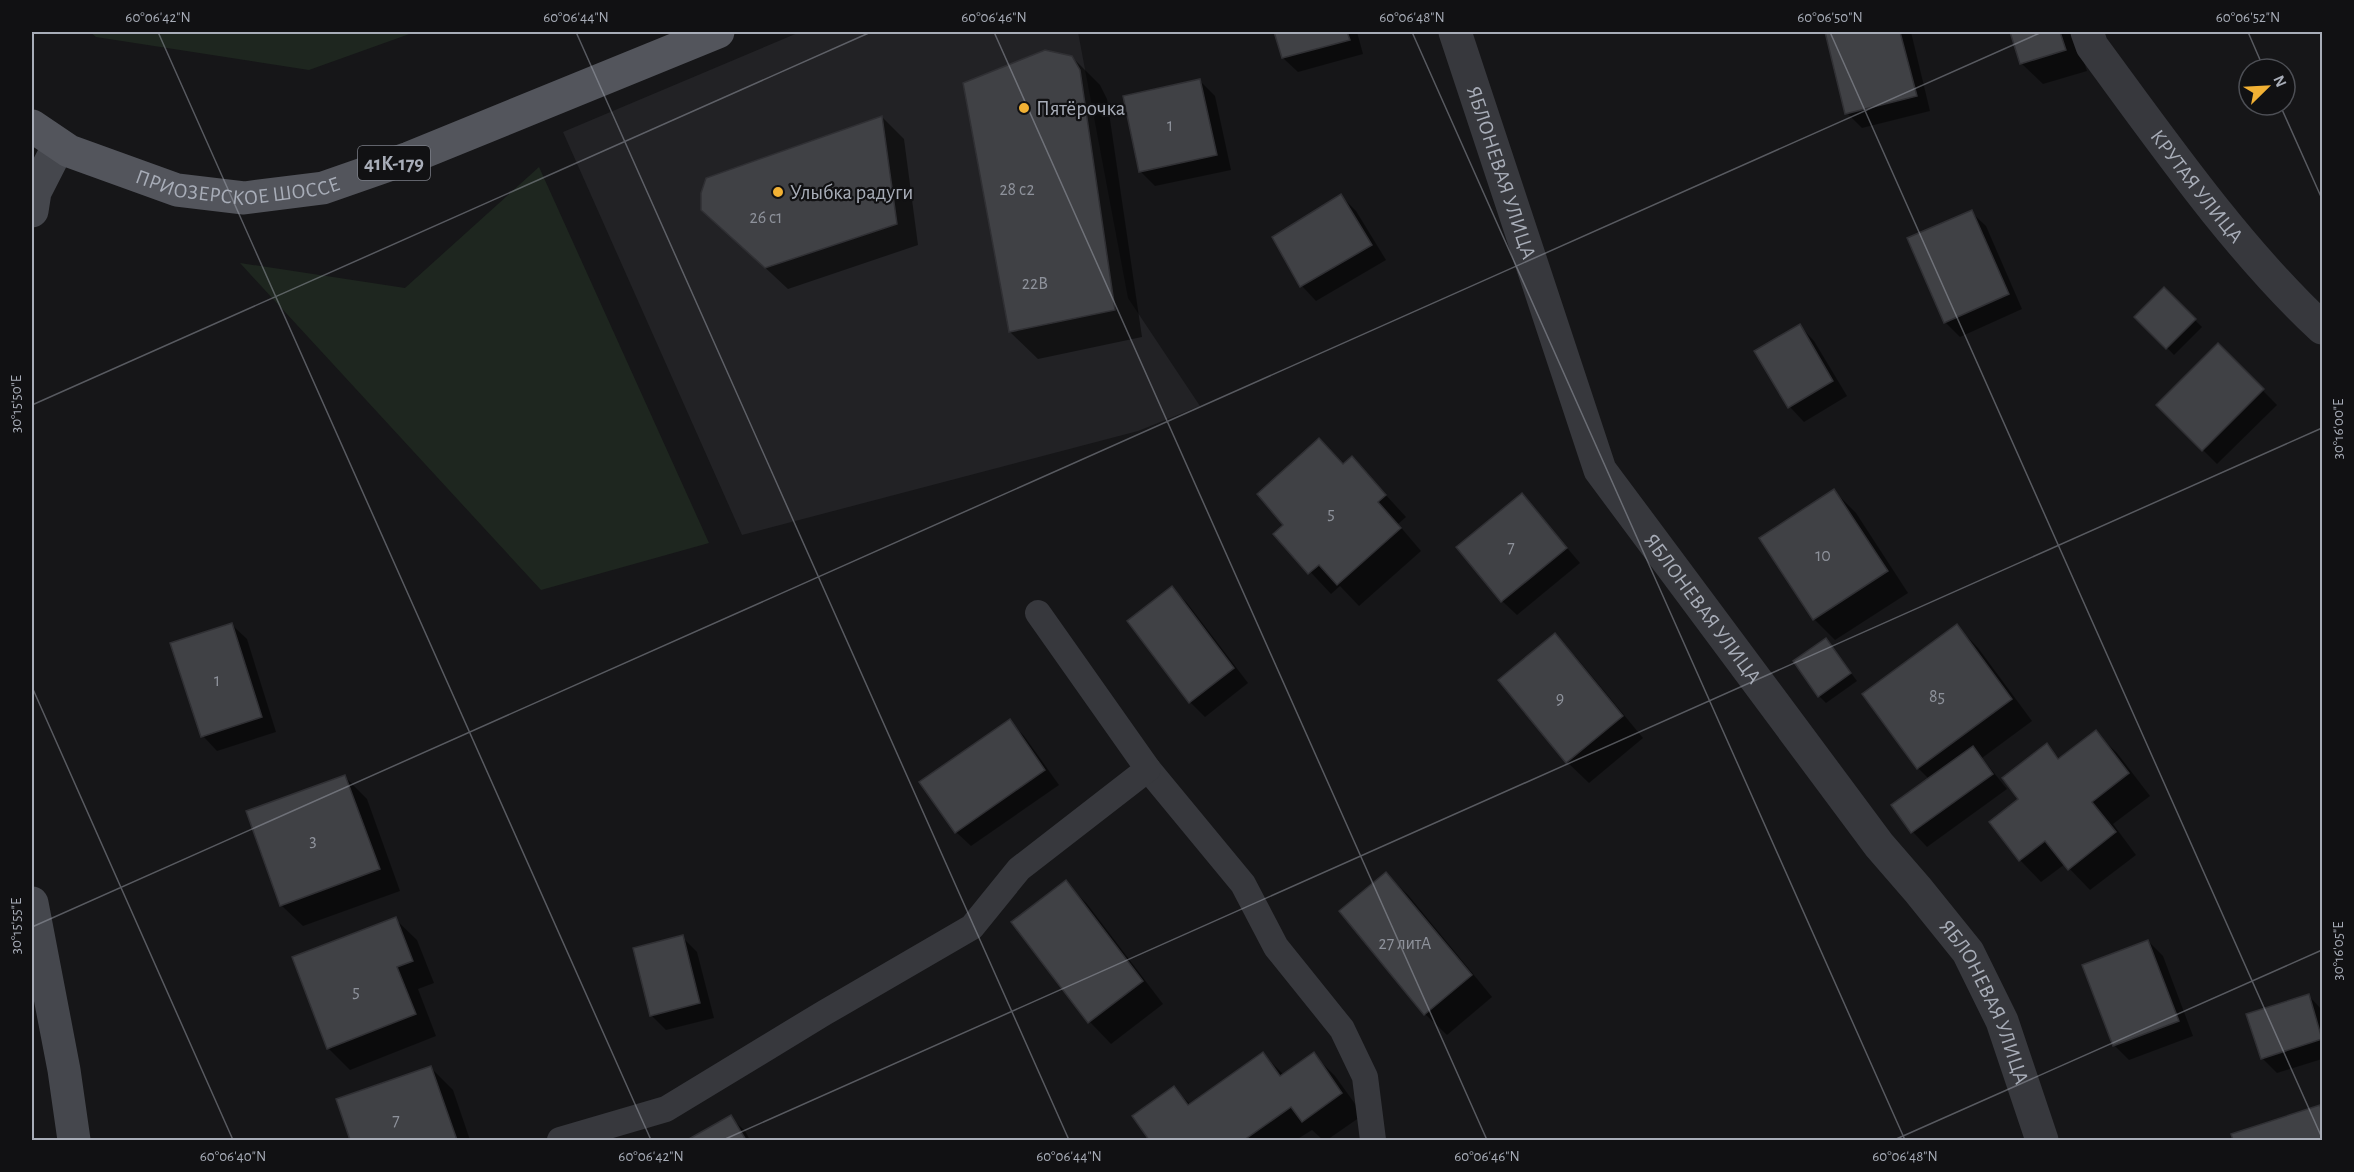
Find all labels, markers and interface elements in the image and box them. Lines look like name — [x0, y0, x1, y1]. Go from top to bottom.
text: 60°06'42"N — [125, 10, 191, 25]
text: 60°06'44"N — [543, 10, 609, 25]
text: 60°06'46"N — [961, 10, 1027, 25]
text: 60°06'48"N — [1379, 10, 1445, 25]
text: 60°06'50"N — [1797, 10, 1863, 25]
text: 60°06'52"N — [2216, 10, 2280, 25]
north arrow — [2237, 57, 2297, 117]
text: N — [2270, 73, 2289, 90]
street label: ЯБЛОНЕВАЯ УЛИЦА — [1463, 84, 1539, 262]
place label: Пятёрочка — [1036, 98, 1126, 119]
marker: Пятёрочка — [1017, 101, 1031, 115]
house number: 1 — [1167, 117, 1173, 135]
street label: КРУТАЯ УЛИЦА — [2146, 126, 2247, 247]
road number: 41К-179 — [358, 146, 430, 180]
street label: ПРИОЗЕРСКОЕ ШОССЕ — [133, 166, 343, 209]
house number: 28 с2 — [999, 181, 1035, 199]
place label: Улыбка радуги — [790, 182, 913, 203]
marker: Улыбка радуги — [771, 185, 785, 199]
house number: 26 с1 — [749, 209, 783, 227]
house number: 22В — [1022, 275, 1048, 293]
text: 30°15'50"E — [9, 375, 24, 433]
text: 30°16'00"E — [2331, 399, 2346, 459]
house number: 5 — [1327, 505, 1335, 523]
street label: ЯБЛОНЕВАЯ УЛИЦА — [1640, 530, 1765, 688]
house number: 7 — [1507, 539, 1515, 557]
house number: 10 — [1815, 547, 1831, 565]
house number: 1 — [214, 672, 220, 690]
house number: 85 — [1929, 688, 1945, 706]
house number: 9 — [1556, 690, 1564, 708]
house number: 3 — [309, 832, 317, 850]
text: 30°15'55"E — [9, 898, 24, 954]
street label: ЯБЛОНЕВАЯ УЛИЦА — [1935, 916, 2032, 1087]
text: 30°16'05"E — [2331, 922, 2346, 980]
house number: 27 литА — [1379, 935, 1432, 953]
house number: 5 — [352, 983, 360, 1001]
house number: 7 — [392, 1112, 400, 1130]
text: 60°06'40"N — [200, 1149, 266, 1164]
text: 60°06'42"N — [618, 1149, 684, 1164]
text: 60°06'44"N — [1036, 1149, 1102, 1164]
text: 60°06'46"N — [1454, 1149, 1520, 1164]
text: 60°06'48"N — [1872, 1149, 1938, 1164]

